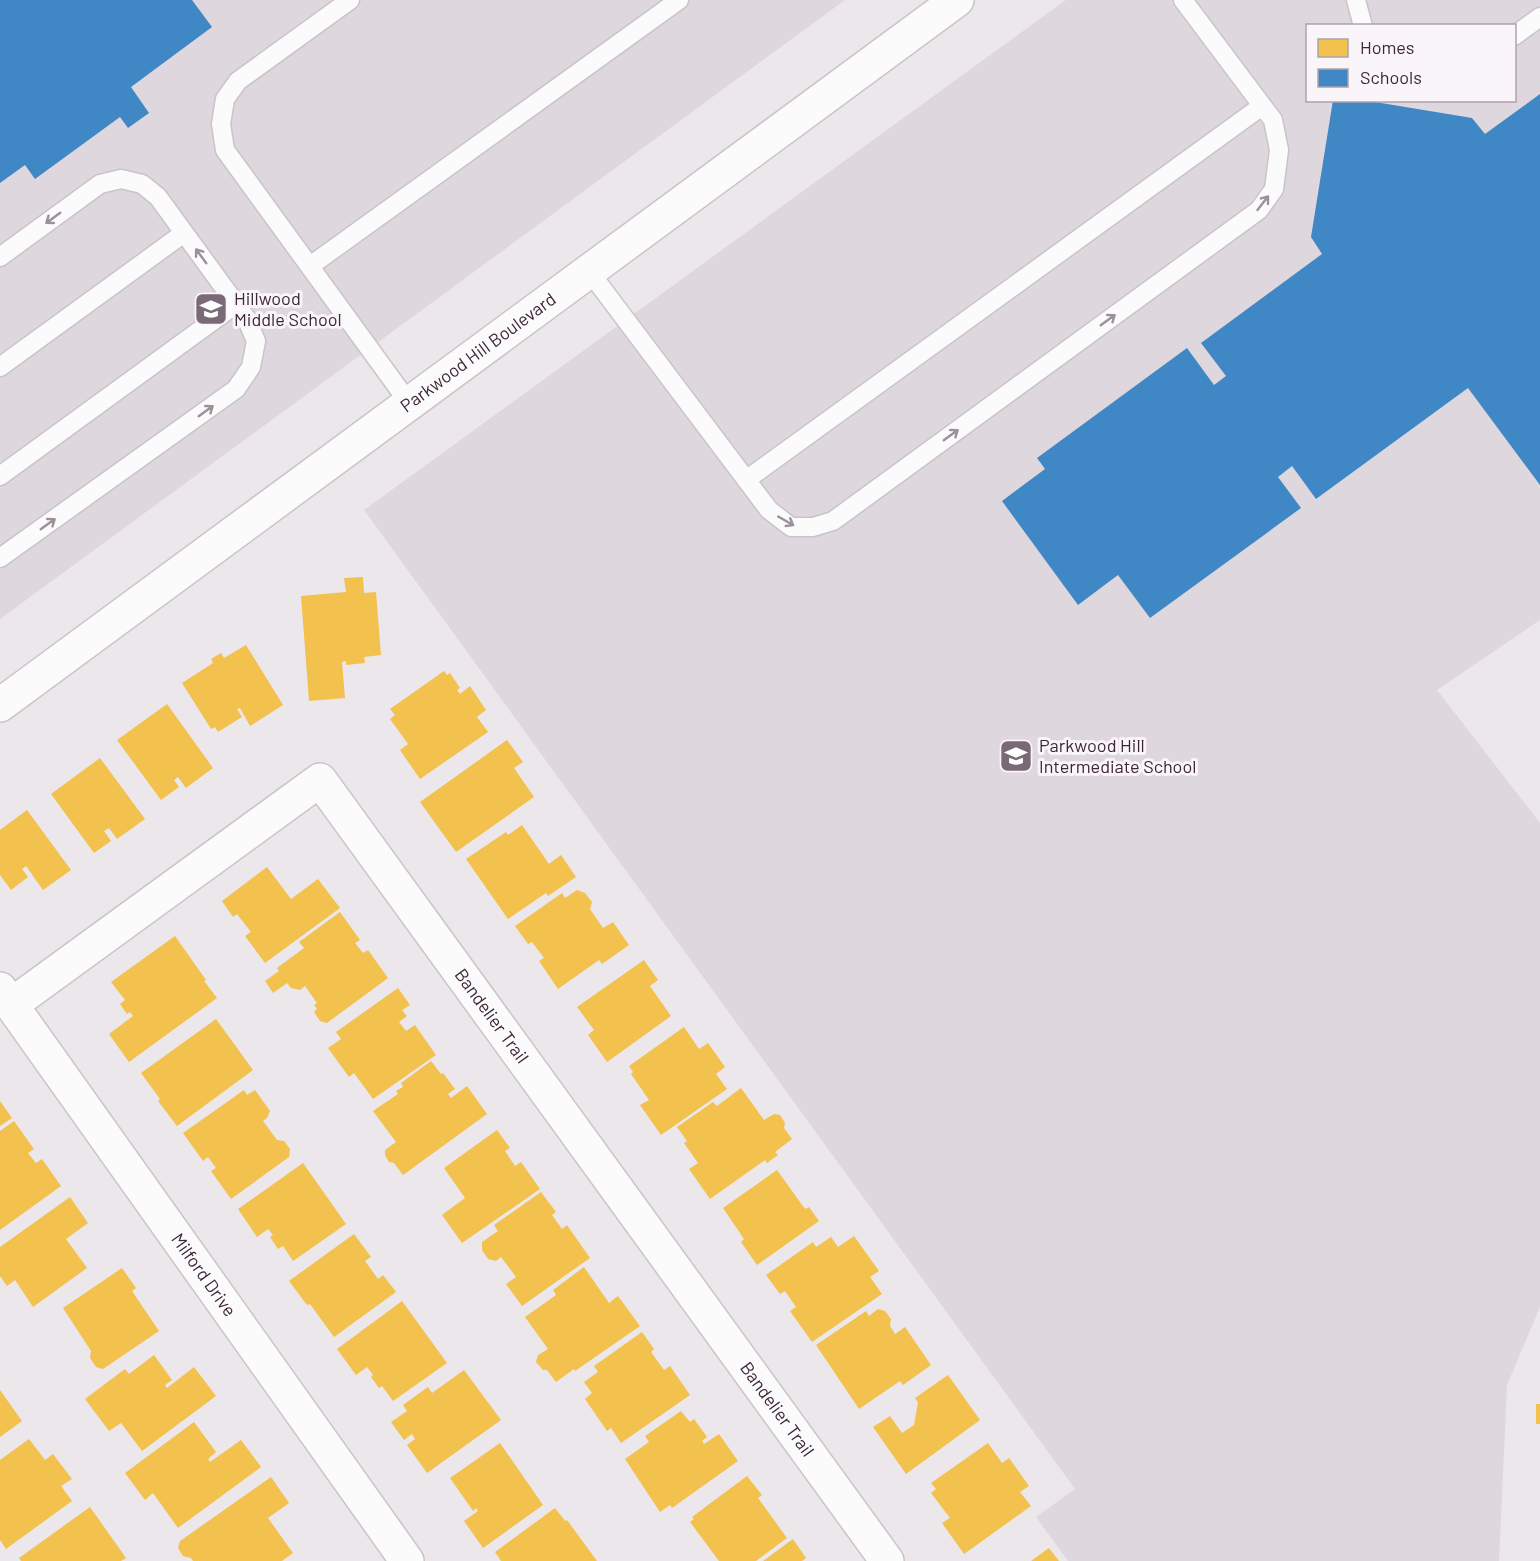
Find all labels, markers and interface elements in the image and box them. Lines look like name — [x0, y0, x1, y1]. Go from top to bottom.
legend — [1306, 24, 1516, 102]
text: Homes — [1360, 36, 1414, 58]
text: Schools — [1360, 66, 1422, 88]
one-way arrow — [1257, 195, 1270, 211]
one-way arrow — [46, 212, 62, 225]
one-way arrow — [195, 249, 207, 265]
place label: Hillwood Middle School — [234, 287, 342, 330]
street label: Parkwood Hill Boulevard — [396, 287, 560, 416]
school or university icon: Hillwood Middle School — [193, 291, 229, 327]
one-way arrow — [1100, 314, 1116, 326]
one-way arrow — [198, 405, 214, 417]
one-way arrow — [942, 429, 958, 441]
one-way arrow — [778, 515, 795, 528]
one-way arrow — [39, 518, 55, 530]
place label: Parkwood Hill Intermediate School — [1039, 734, 1196, 777]
school or university icon: Parkwood Hill Intermediate School — [998, 738, 1034, 774]
street label: Bandelier Trail — [451, 964, 534, 1067]
street label: Milford Drive — [167, 1229, 241, 1320]
street label: Bandelier Trail — [736, 1357, 819, 1460]

